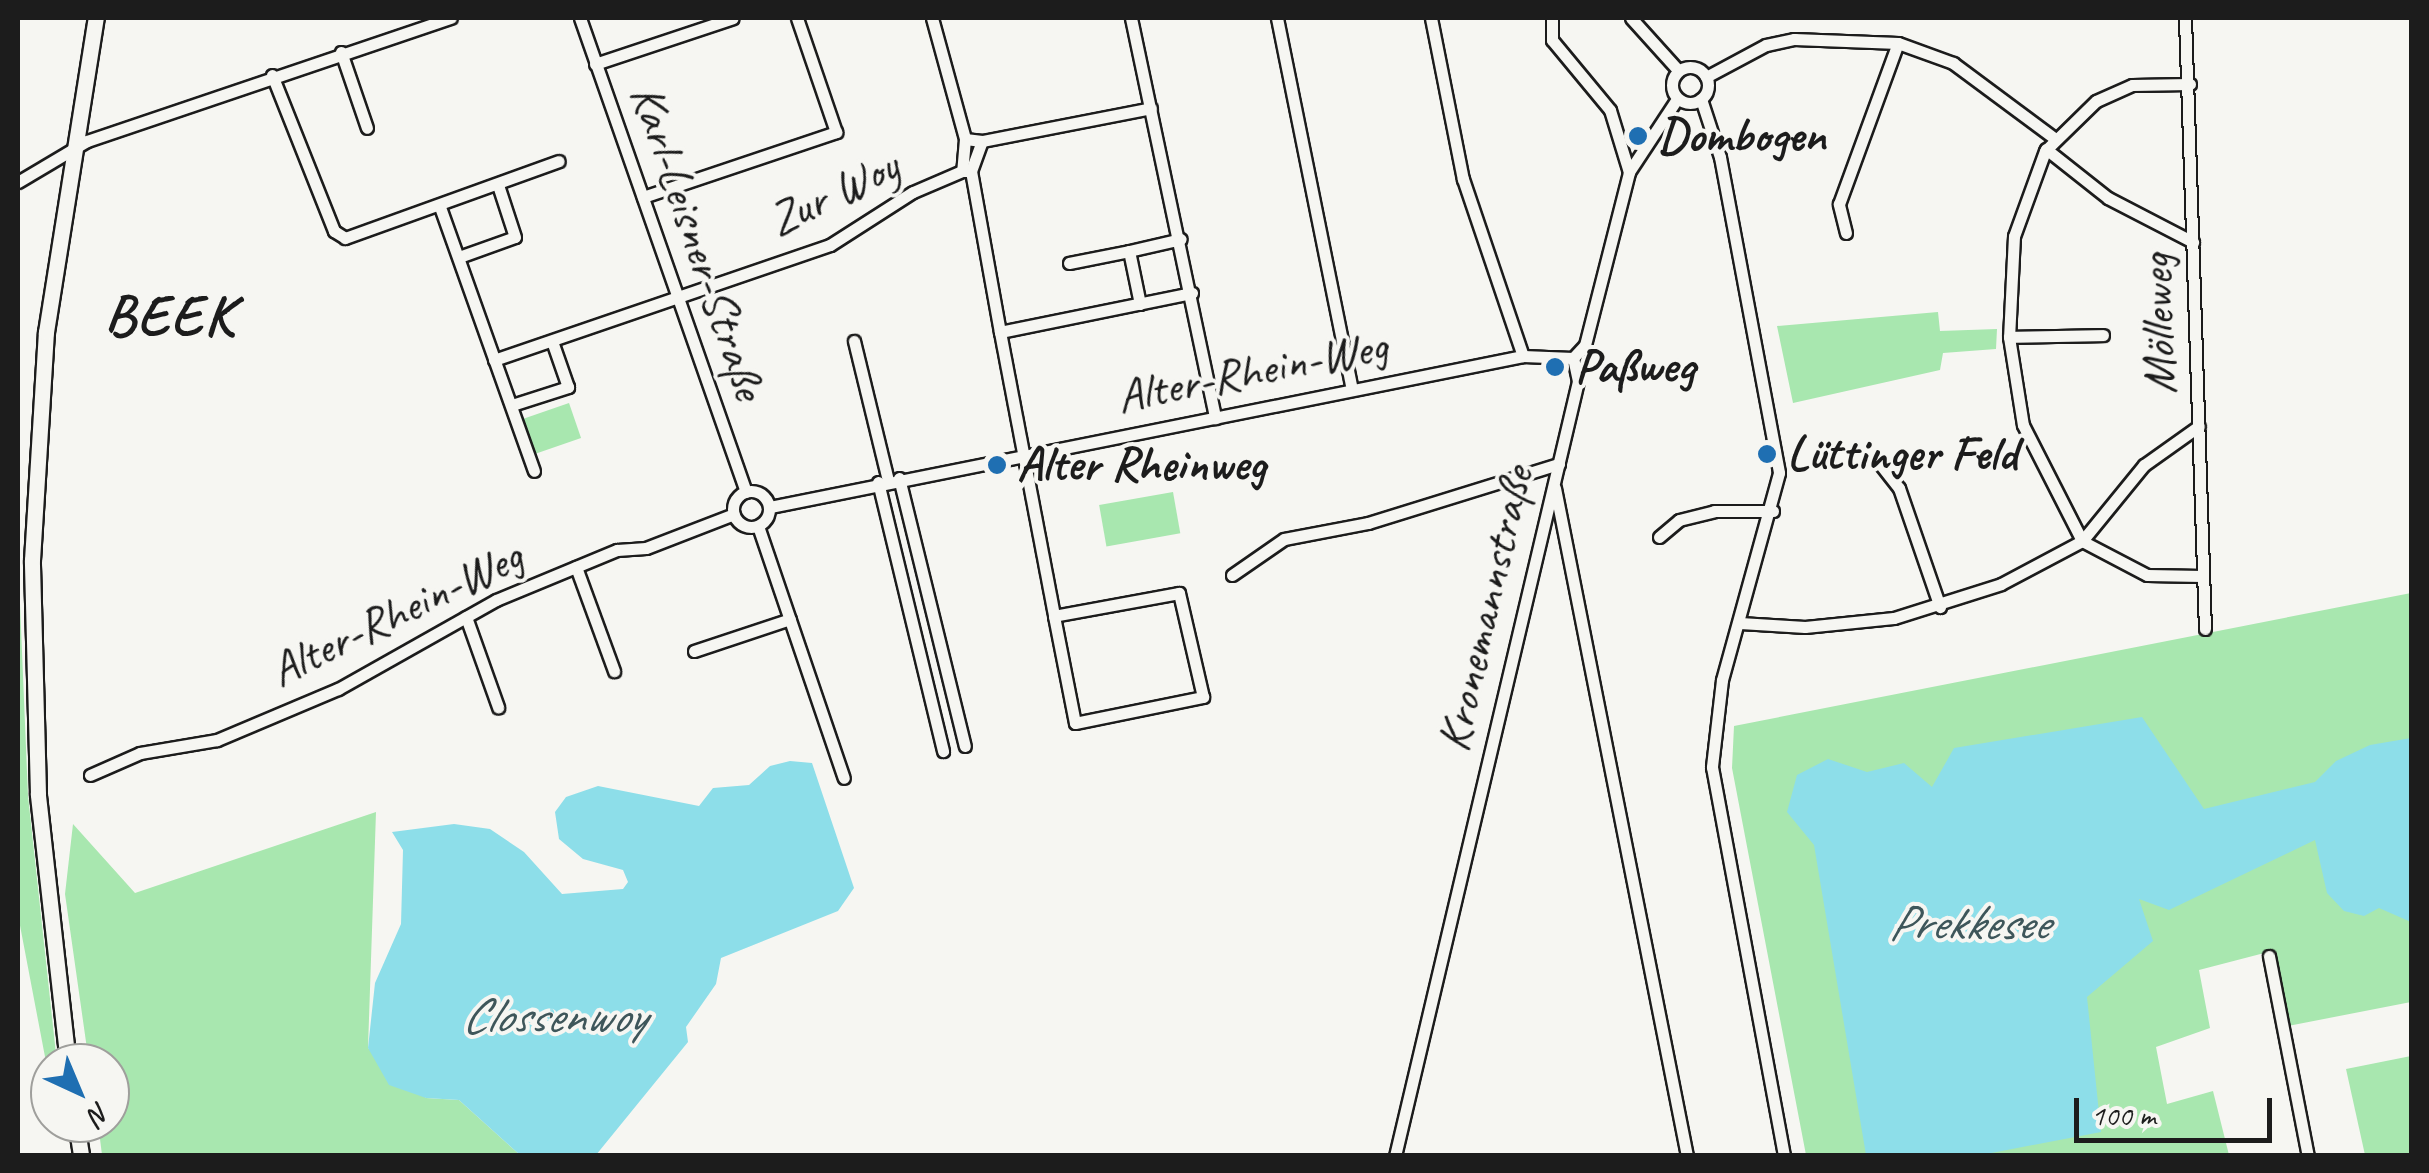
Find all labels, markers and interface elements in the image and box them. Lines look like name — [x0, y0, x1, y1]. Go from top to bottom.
street label: Karl-Leisner-Straße — [617, 77, 779, 407]
place label: Dombogen — [1658, 107, 1826, 165]
marker: Dombogen — [1627, 125, 1649, 147]
street label: Zur Woy — [759, 137, 907, 249]
street label: Mölleweg — [2127, 253, 2189, 395]
district label: BEEK — [104, 280, 236, 350]
street label: Alter-Rhein-Weg — [1112, 317, 1392, 425]
place label: Paßweg — [1575, 338, 1694, 396]
marker: Paßweg — [1544, 356, 1566, 378]
place label: Lüttinger Feld — [1787, 425, 2017, 483]
place label: Alter Rheinweg — [1017, 436, 1265, 494]
marker: Lüttinger Feld — [1756, 443, 1778, 465]
marker: Alter Rheinweg — [986, 454, 1008, 476]
street label: Kronemannstraße — [1424, 461, 1546, 757]
street label: Alter-Rhein-Weg — [260, 527, 532, 699]
water label: Prekkesee — [1888, 893, 2048, 953]
water label: Clossenwoy — [461, 986, 645, 1046]
north arrow — [30, 1043, 130, 1143]
scale bar — [2079, 1078, 2276, 1140]
text: N — [81, 1095, 118, 1132]
text: 100 m — [2091, 1096, 2156, 1134]

